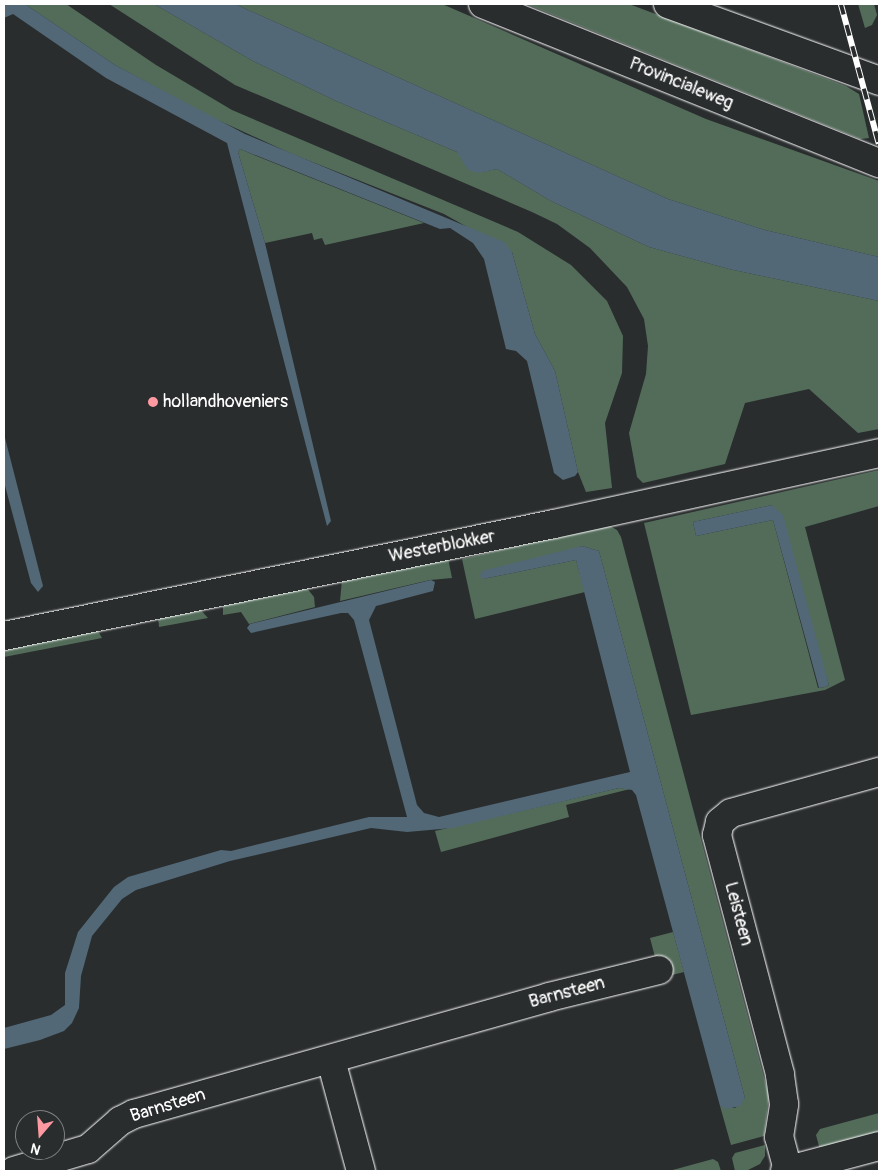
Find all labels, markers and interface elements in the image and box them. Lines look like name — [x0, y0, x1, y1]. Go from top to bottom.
street label: Provincialeweg — [626, 53, 736, 115]
place label: hollandhoveniers — [163, 391, 288, 413]
marker: hollandhoveniers — [147, 396, 159, 408]
street label: Westerblokker — [387, 526, 497, 568]
street label: Leisteen — [719, 880, 757, 948]
street label: Barnsteen — [527, 973, 607, 1013]
street label: Barnsteen — [128, 1084, 208, 1128]
north arrow — [15, 1110, 65, 1160]
text: N — [28, 1139, 43, 1158]

